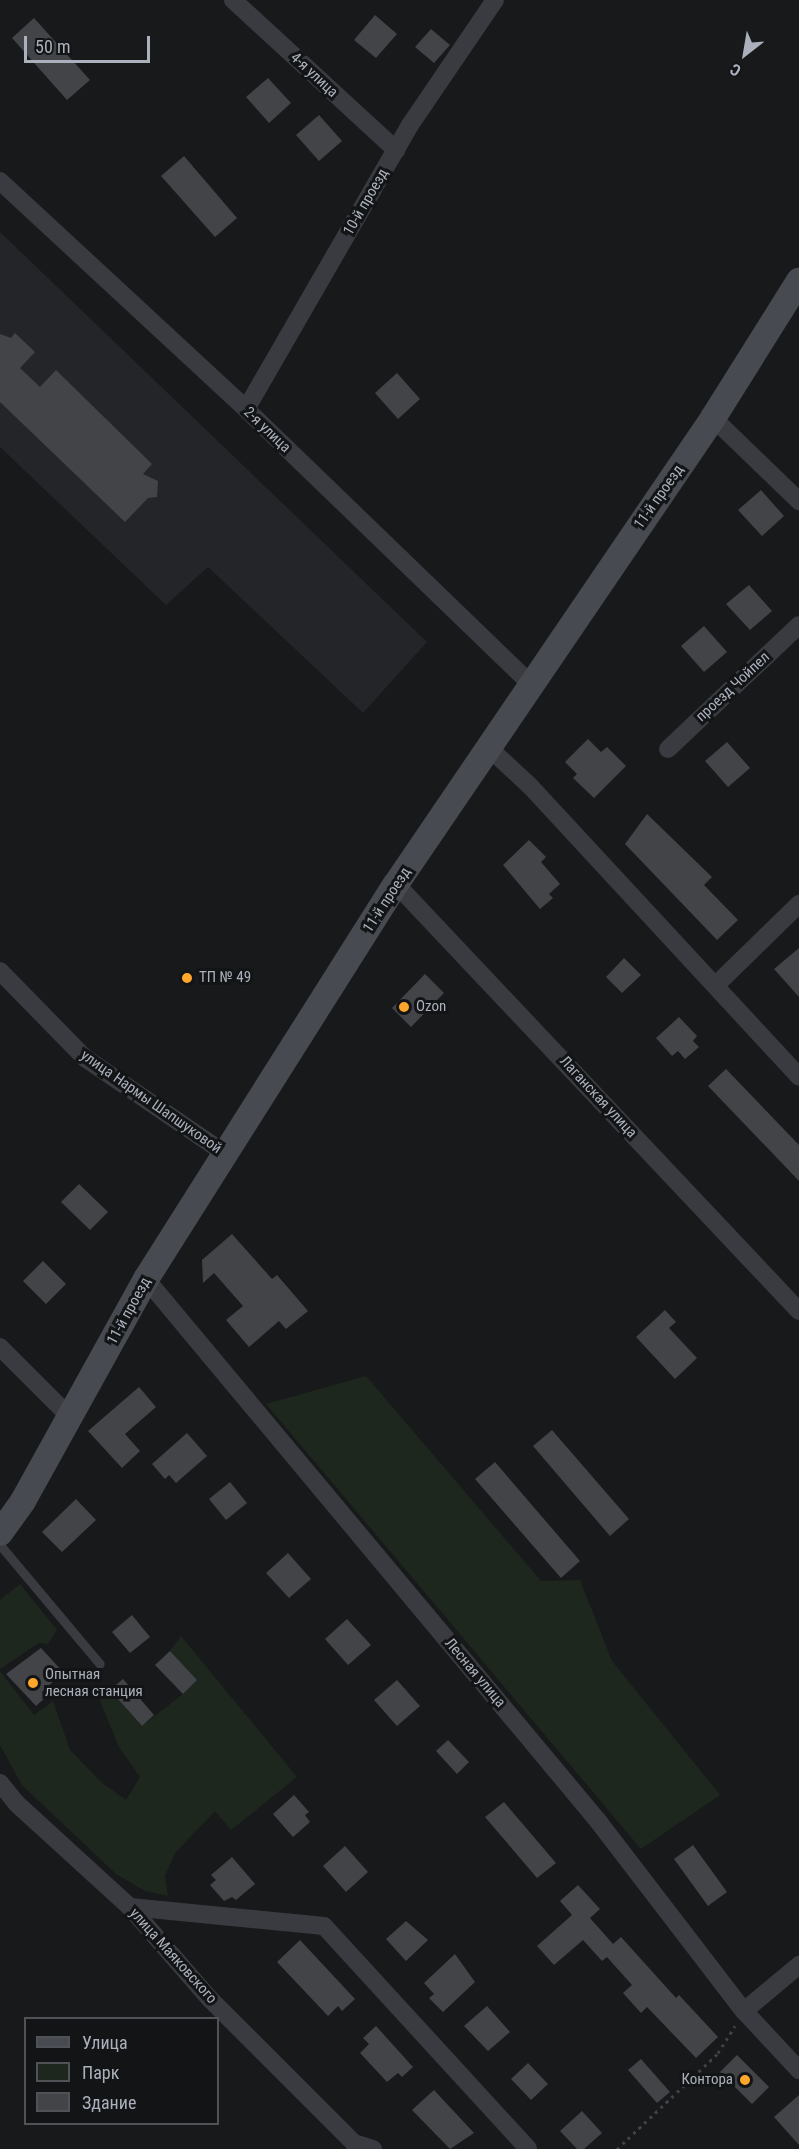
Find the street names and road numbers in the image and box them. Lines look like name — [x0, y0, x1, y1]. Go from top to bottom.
street label: 4-я улица — [287, 49, 341, 101]
street label: 10-й проезд — [340, 165, 392, 239]
street label: 2-я улица — [240, 403, 294, 457]
street label: 11-й проезд — [630, 462, 688, 532]
street label: проезд Чойпел — [692, 648, 774, 726]
street label: 11-й проезд — [359, 864, 415, 936]
street label: улица Нармы Шапшуковой — [77, 1046, 225, 1158]
street label: Лаганская улица — [556, 1052, 640, 1142]
street label: 11-й проезд — [103, 1274, 155, 1348]
street label: Лесная улица — [441, 1635, 509, 1711]
street label: улица Маяковского — [125, 1905, 221, 2007]

